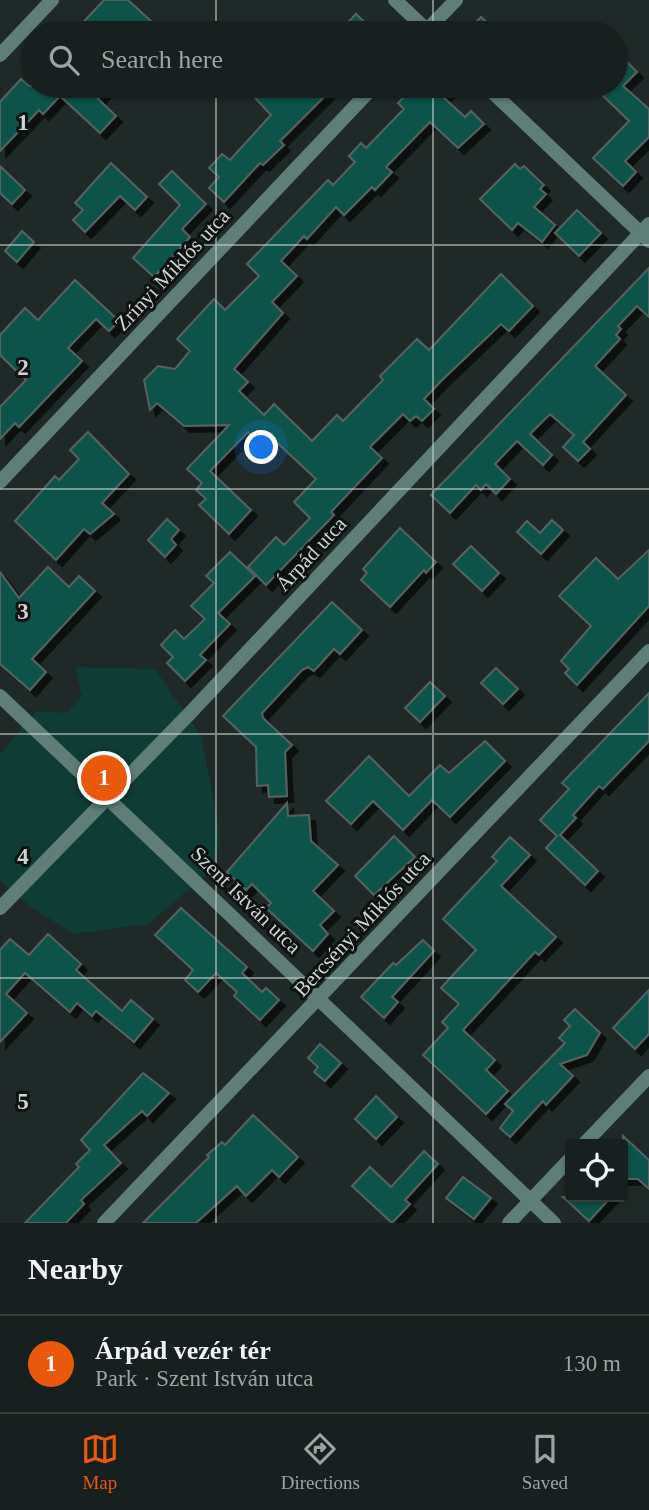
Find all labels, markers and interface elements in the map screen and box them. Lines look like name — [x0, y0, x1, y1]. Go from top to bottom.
search box — [21, 21, 628, 98]
icon: search — [45, 41, 83, 79]
text: Search here — [101, 45, 223, 74]
text: 1 — [17, 110, 29, 135]
street label: Zrínyi Miklós utca — [110, 204, 235, 336]
text: 2 — [17, 355, 29, 380]
your location — [244, 430, 278, 464]
street label: Árpád utca — [271, 511, 352, 596]
text: 3 — [17, 599, 29, 624]
pin: 1 — [81, 752, 127, 804]
street label: Szent István utca — [186, 842, 306, 959]
text: 4 — [17, 844, 29, 869]
street label: Bercsényi Miklós utca — [289, 846, 436, 1001]
text: 5 — [17, 1089, 29, 1114]
map controls — [565, 1139, 628, 1202]
button: locate — [565, 1139, 628, 1202]
text: Nearby — [28, 1252, 123, 1285]
text: Árpád vezér tér — [95, 1336, 271, 1365]
text: 1 — [45, 1351, 57, 1376]
text: 130 m — [563, 1351, 621, 1376]
text: Park · Szent István utca — [95, 1366, 313, 1391]
tab: Map — [81, 1430, 119, 1494]
tab: Directions — [281, 1430, 360, 1494]
tab: Saved — [522, 1430, 568, 1494]

